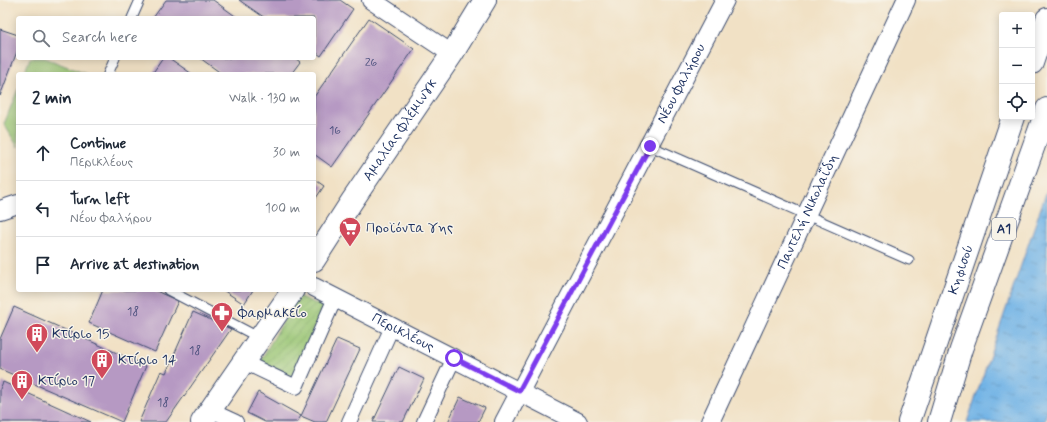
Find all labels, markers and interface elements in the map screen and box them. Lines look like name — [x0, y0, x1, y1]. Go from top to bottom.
map controls — [999, 12, 1035, 120]
button: + — [999, 12, 1035, 48]
search box — [16, 16, 316, 60]
icon: search — [30, 27, 52, 49]
text: Search here — [62, 28, 138, 48]
street label: Νέου Φαλήρου — [653, 40, 710, 127]
button: − — [999, 48, 1035, 84]
house number: 26 — [365, 55, 378, 71]
street label: Αμαλίας Φλέμινγκ — [359, 75, 442, 185]
button: locate — [999, 84, 1035, 120]
text: 2 min — [32, 87, 72, 109]
text: Walk · 130 m — [229, 90, 300, 107]
house number: 16 — [329, 123, 341, 139]
text: Continue — [70, 134, 126, 154]
route end — [641, 137, 659, 155]
icon: ahead — [32, 142, 54, 164]
text: 30 m — [273, 144, 300, 161]
street label: Παντελή Νικολαΐδη — [773, 151, 842, 272]
text: Περικλέους — [70, 154, 133, 171]
text: Turn left — [70, 190, 130, 210]
icon: left — [32, 198, 54, 220]
text: 100 m — [265, 200, 300, 217]
text: Νέου Φαλήρου — [70, 210, 152, 227]
supermarket icon: Προϊόντα γης — [337, 215, 363, 248]
road number: Α1 — [992, 218, 1016, 240]
place label: Προϊόντα γης — [366, 219, 453, 237]
street label: Κηφισού — [944, 242, 978, 297]
icon: arrive — [32, 254, 54, 276]
text: Arrive at destination — [70, 255, 199, 275]
pharmacy icon: Φαρμακείο — [209, 300, 235, 333]
house number: 18 — [127, 304, 139, 320]
place label: Φαρμακείο — [237, 304, 307, 322]
street label: Περικλέους — [369, 309, 437, 356]
building icon: Κτίριο 15 — [24, 321, 50, 354]
place label: Κτίριο 15 — [52, 325, 109, 343]
house number: 18 — [189, 343, 201, 359]
building icon: Κτίριο 14 — [89, 347, 115, 380]
route start — [445, 349, 463, 367]
place label: Κτίριο 14 — [118, 351, 177, 369]
building icon: Κτίριο 17 — [9, 368, 35, 401]
place label: Κτίριο 17 — [38, 372, 95, 390]
house number: 18 — [157, 395, 169, 411]

